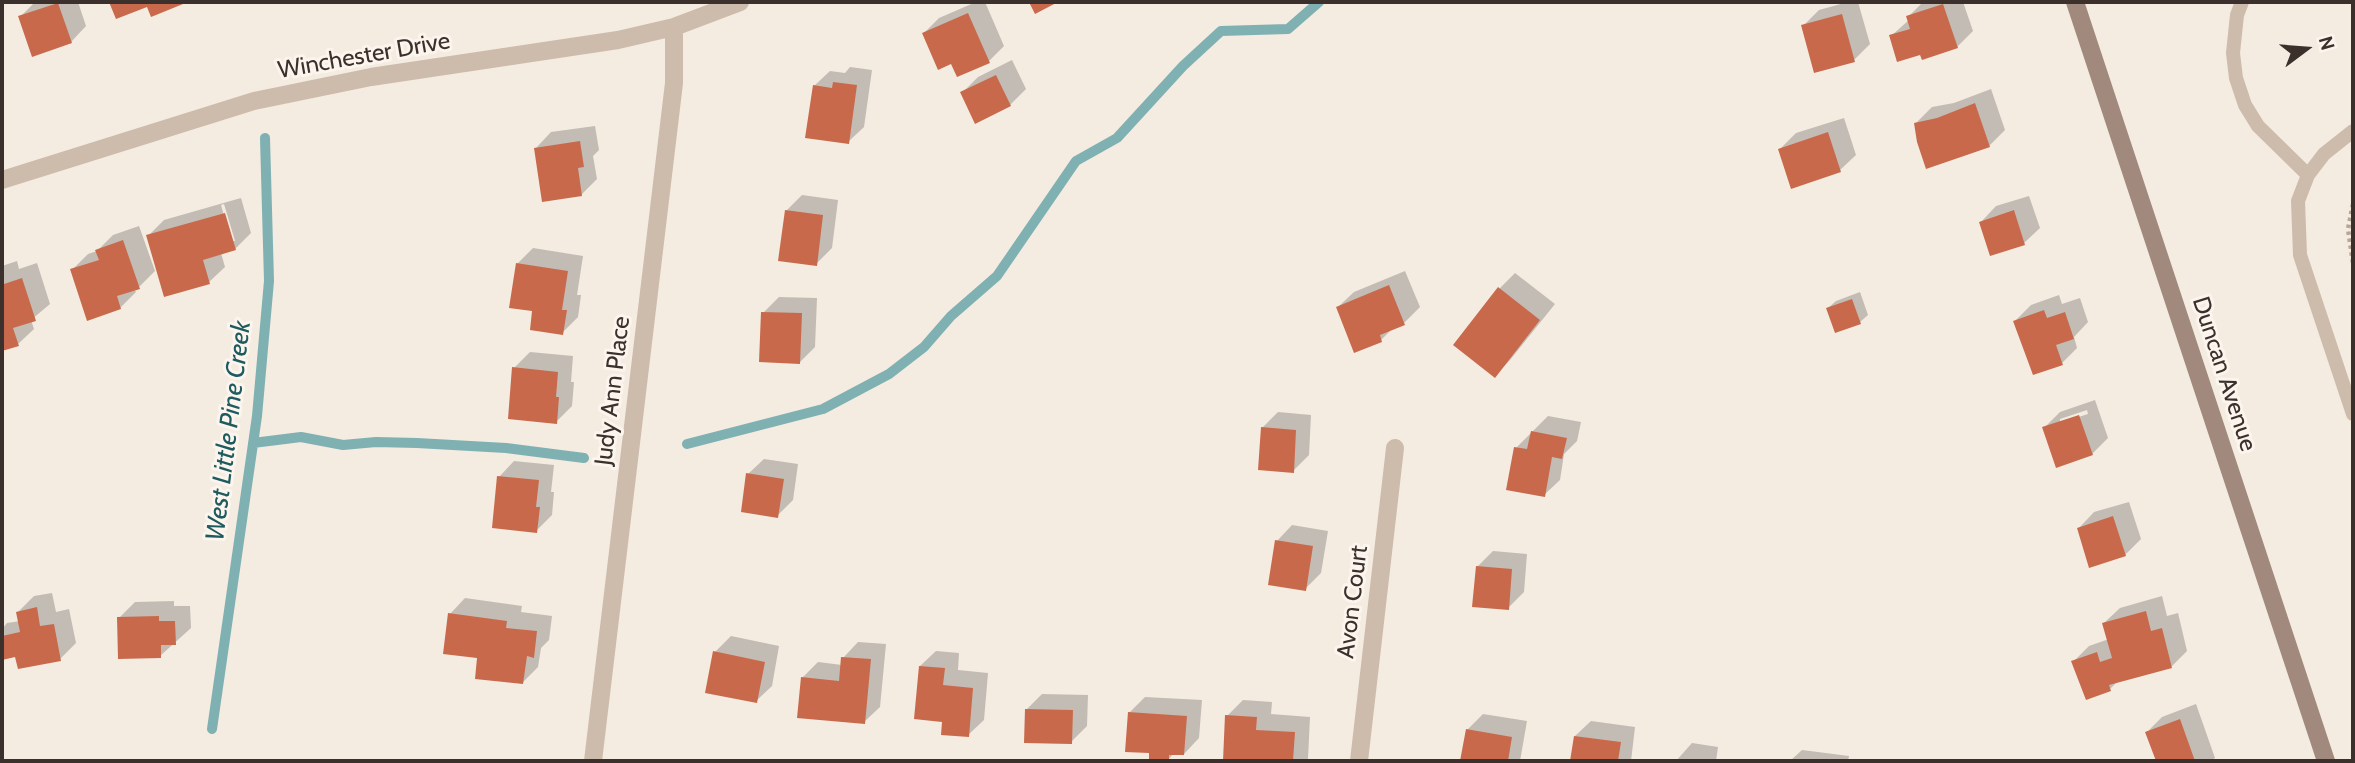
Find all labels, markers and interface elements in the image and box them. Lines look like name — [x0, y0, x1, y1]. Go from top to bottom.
north arrow — [2271, 14, 2341, 84]
street label: Winchester Drive — [276, 27, 452, 85]
text: N — [2314, 33, 2340, 53]
street label: Duncan Avenue — [2185, 293, 2263, 455]
street label: Judy Ann Place — [590, 315, 636, 467]
water label: West Little Pine Creek — [200, 319, 258, 543]
street label: Avon Court — [1332, 544, 1374, 660]

